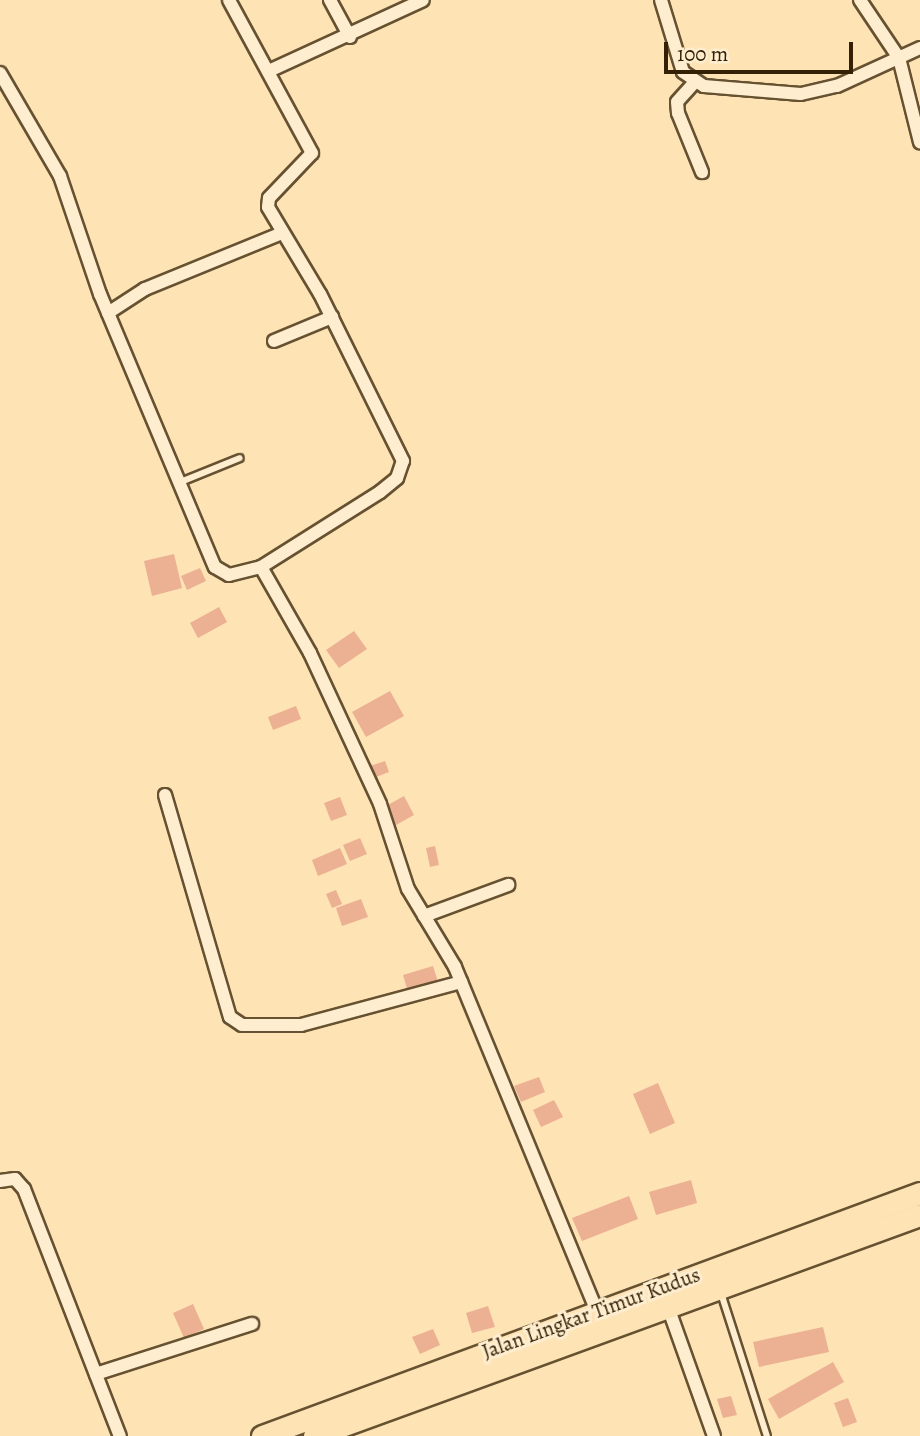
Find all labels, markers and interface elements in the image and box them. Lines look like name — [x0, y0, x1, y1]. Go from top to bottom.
scale bar — [668, 28, 857, 72]
text: 100 m — [677, 40, 728, 68]
street label: Jalan Lingkar Timur Kudus — [479, 1262, 703, 1364]

